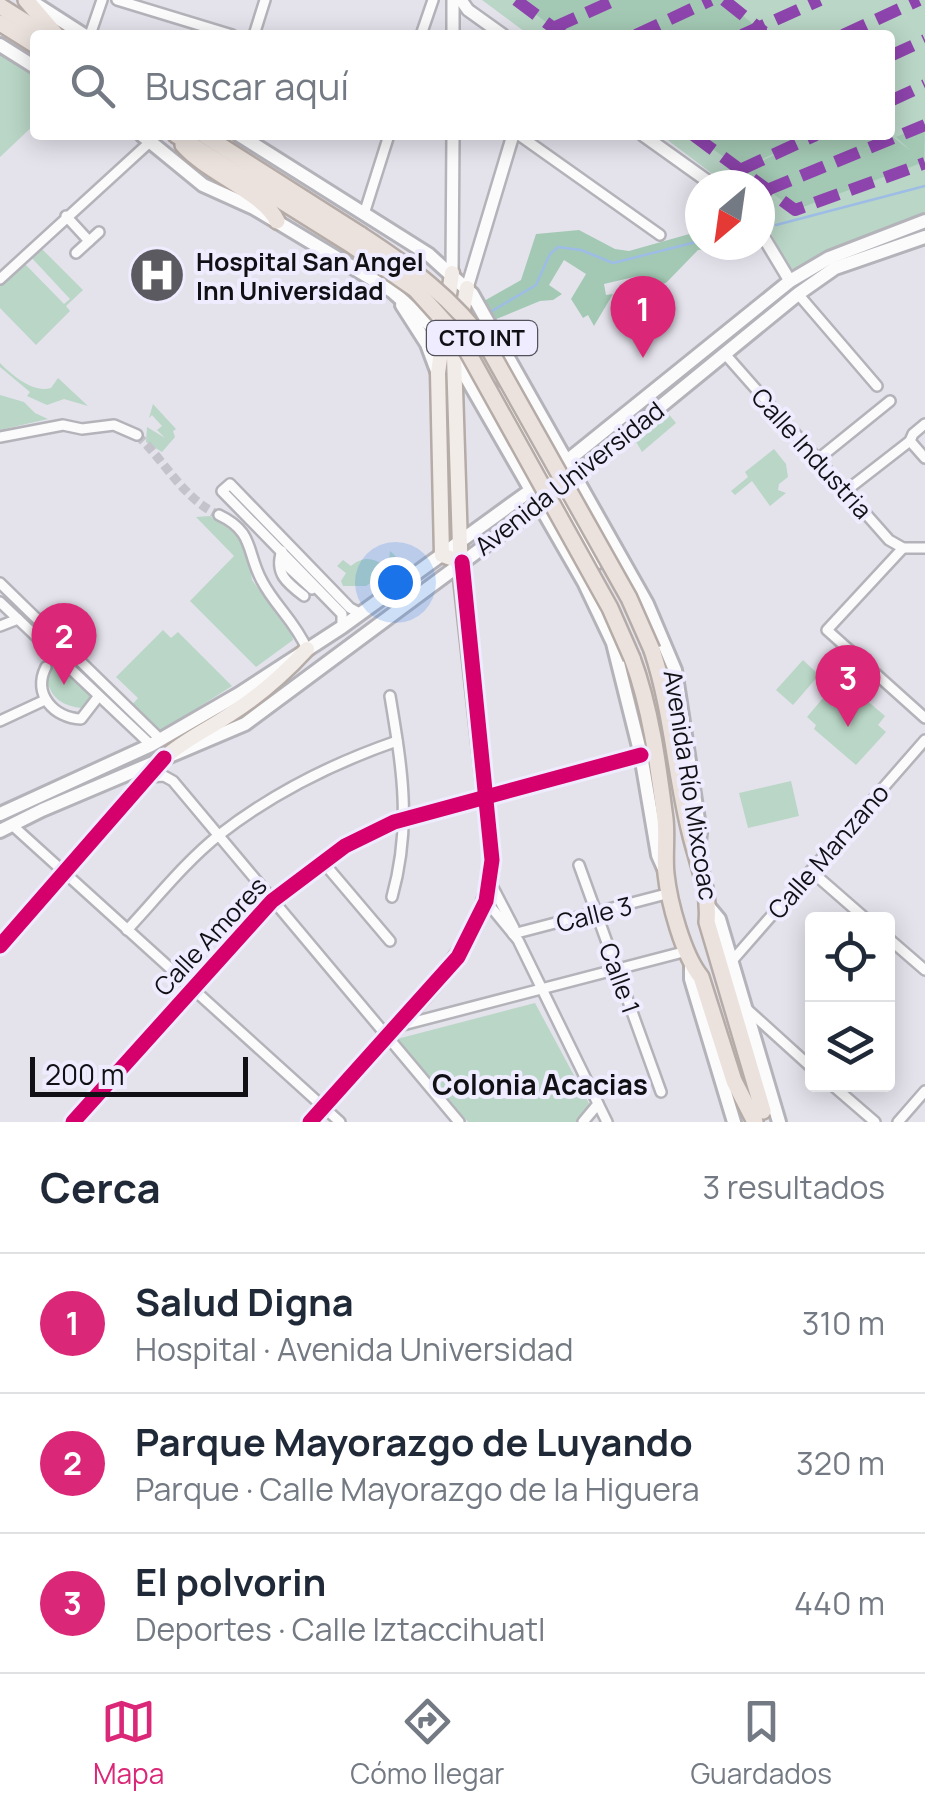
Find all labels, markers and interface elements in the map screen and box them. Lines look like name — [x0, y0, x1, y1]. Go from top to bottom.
search box — [30, 30, 895, 140]
icon: search — [65, 58, 120, 113]
text: Buscar aquí — [145, 59, 349, 111]
north arrow — [685, 170, 775, 260]
place label: Hospital San Angel Inn Universidad — [196, 244, 424, 308]
hospital icon: Hospital San Angel Inn Universidad — [127, 245, 187, 305]
pin: 1 — [610, 276, 676, 358]
road number: CTO INT — [427, 321, 537, 355]
street label: Calle Industria — [744, 380, 880, 526]
street label: Avenida Universidad — [467, 393, 671, 563]
your location — [370, 557, 421, 608]
pin: 2 — [32, 602, 96, 685]
pin: 3 — [816, 644, 880, 727]
street label: Avenida Río Mixcoac — [656, 667, 726, 903]
street label: Calle Manzano — [759, 776, 897, 926]
street label: Calle Amores — [146, 869, 274, 1003]
street label: Calle 3 — [552, 888, 636, 940]
map controls — [805, 912, 895, 1092]
button: locate — [805, 912, 895, 1002]
street label: Calle 1 — [591, 938, 649, 1018]
button: layers — [805, 1002, 895, 1092]
scale bar — [30, 1052, 248, 1096]
text: 200 m — [45, 1055, 124, 1093]
district label: Colonia Acacias — [432, 1065, 648, 1103]
text: Cerca — [40, 1158, 161, 1216]
text: 3 resultados — [703, 1165, 885, 1209]
text: Salud Digna — [135, 1275, 354, 1327]
text: 1 — [65, 1301, 80, 1345]
text: 310 m — [802, 1301, 885, 1345]
text: Hospital · Avenida Universidad — [135, 1327, 574, 1371]
text: Parque Mayorazgo de Luyando — [135, 1415, 693, 1467]
text: 2 — [63, 1441, 82, 1485]
text: 320 m — [796, 1441, 885, 1485]
text: Parque · Calle Mayorazgo de la Higuera — [135, 1467, 700, 1511]
text: El polvorin — [135, 1555, 326, 1607]
text: 3 — [63, 1581, 82, 1625]
text: 440 m — [794, 1581, 885, 1625]
text: Deportes · Calle Iztaccihuatl — [135, 1607, 546, 1651]
tab: Mapa — [93, 1694, 164, 1792]
tab: Cómo llegar — [350, 1694, 504, 1792]
tab: Guardados — [690, 1694, 832, 1792]

